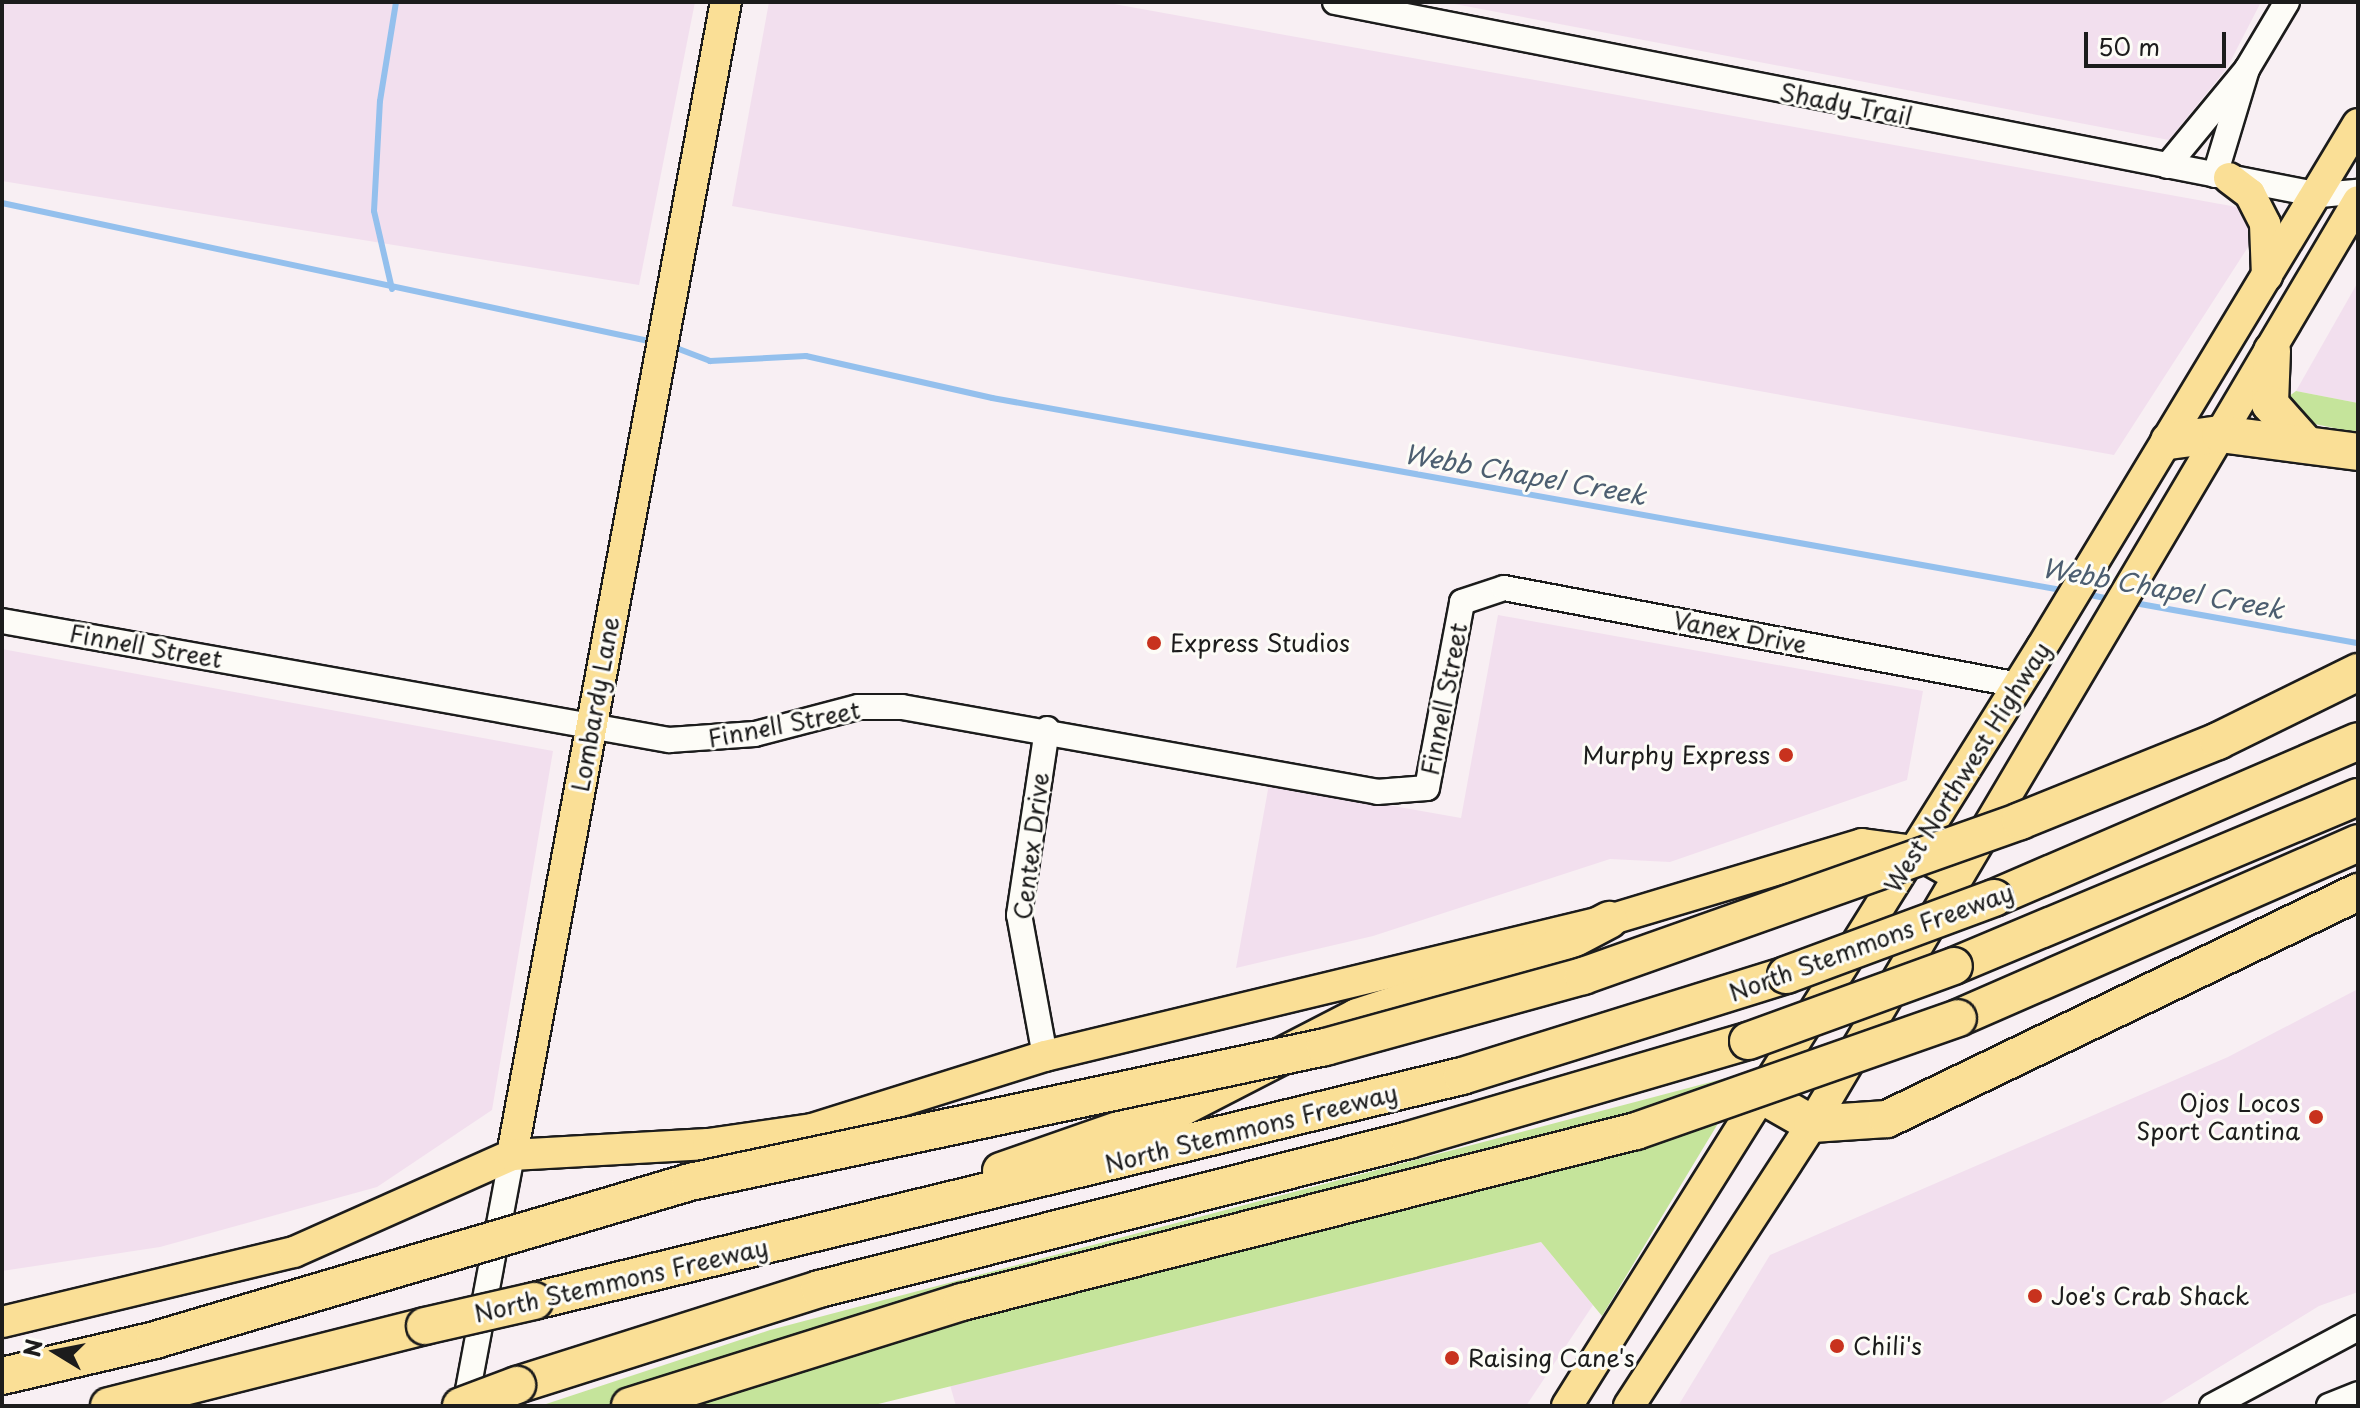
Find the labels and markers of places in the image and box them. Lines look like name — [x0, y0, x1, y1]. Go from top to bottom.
place label: Express Studios — [1170, 629, 1348, 657]
marker: Express Studios — [1145, 634, 1163, 652]
place label: Murphy Express — [1584, 741, 1770, 769]
marker: Murphy Express — [1777, 746, 1795, 764]
place label: Ojos Locos Sport Cantina — [2136, 1089, 2300, 1145]
marker: Ojos Locos Sport Cantina — [2307, 1108, 2325, 1126]
place label: Joe's Crab Shack — [2051, 1282, 2249, 1310]
marker: Joe's Crab Shack — [2026, 1287, 2044, 1305]
place label: Chili's — [1853, 1332, 1922, 1360]
marker: Chili's — [1828, 1337, 1846, 1355]
place label: Raising Cane's — [1468, 1344, 1635, 1372]
marker: Raising Cane's — [1443, 1349, 1461, 1367]

